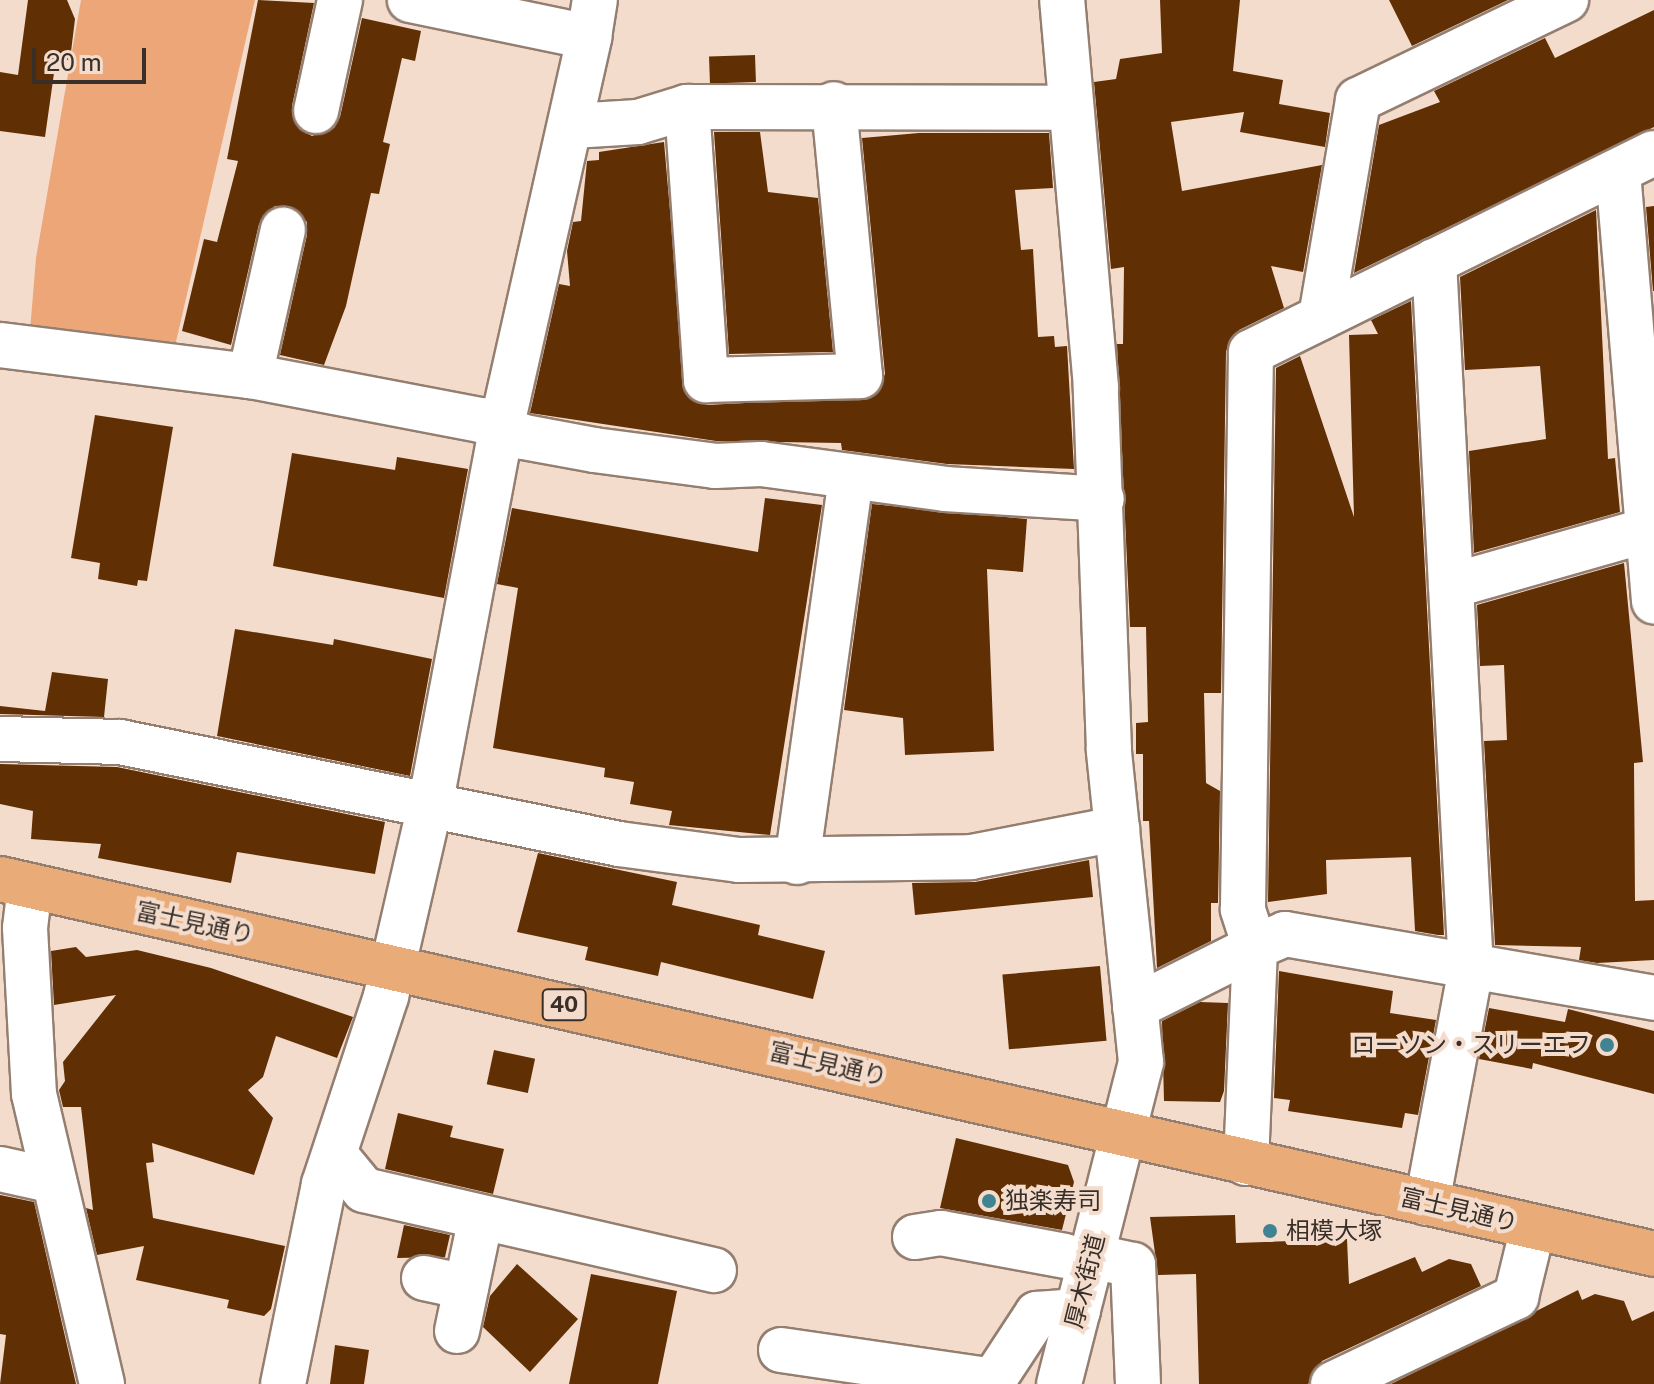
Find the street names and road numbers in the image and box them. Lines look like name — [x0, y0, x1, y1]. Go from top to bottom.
street label: 富士見通り — [133, 896, 257, 950]
road number: 40 — [540, 987, 588, 1023]
street label: 富士見通り — [766, 1036, 890, 1092]
street label: 富士見通り — [1397, 1182, 1521, 1238]
street label: 厚木街道 — [1059, 1231, 1111, 1331]

